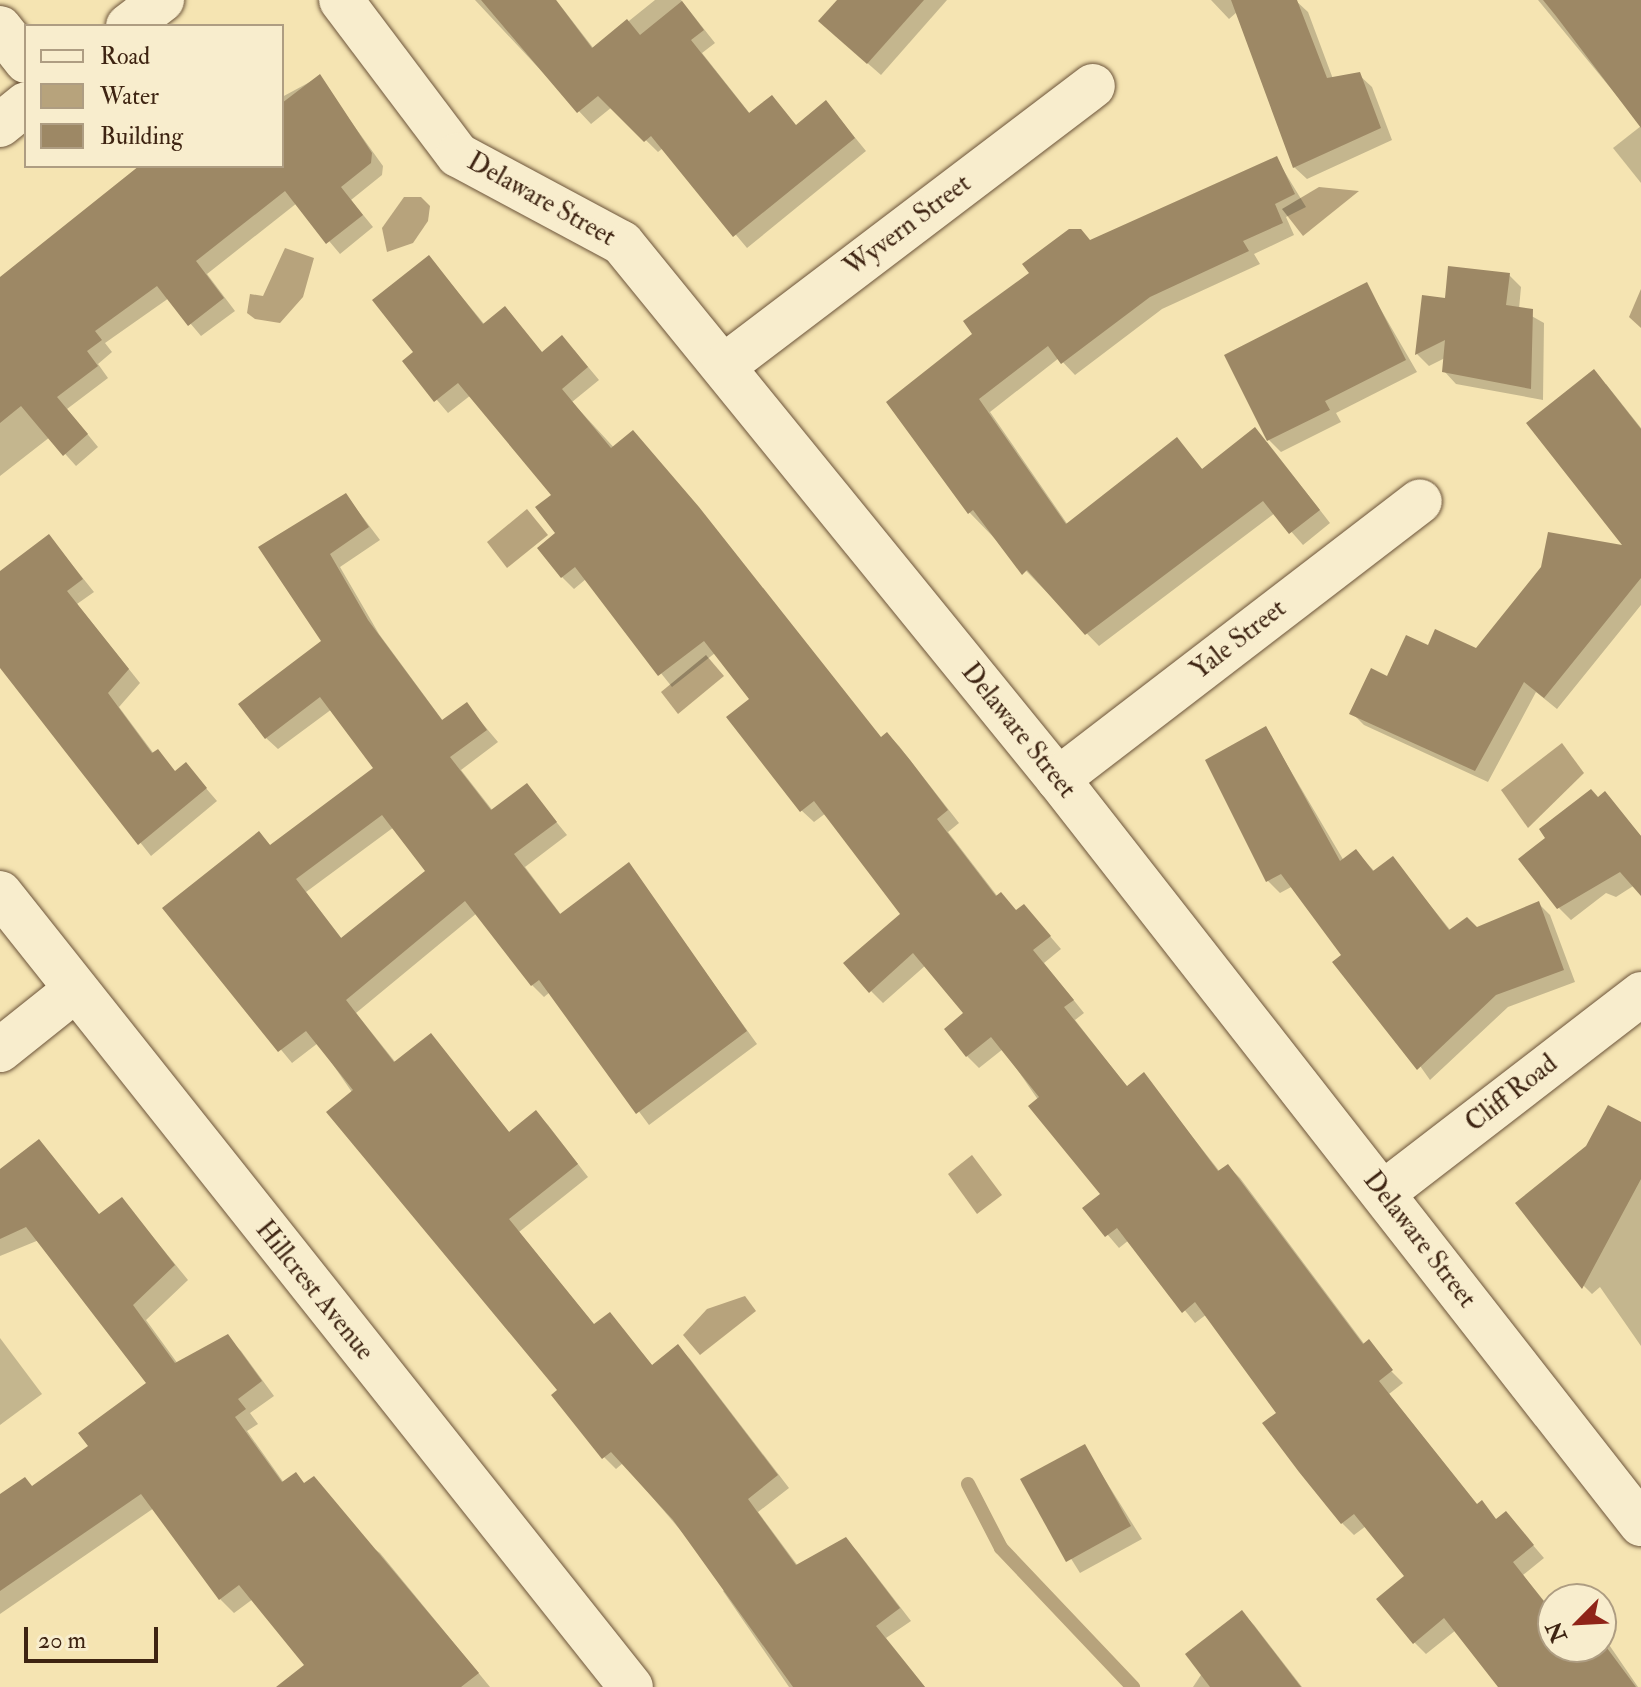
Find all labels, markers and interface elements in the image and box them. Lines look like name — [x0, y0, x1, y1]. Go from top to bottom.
legend — [24, 24, 284, 168]
text: Road — [100, 41, 150, 72]
text: Water — [100, 81, 159, 112]
text: Building — [100, 121, 183, 152]
street label: Delaware Street — [462, 147, 620, 253]
street label: Wyvern Street — [839, 168, 977, 284]
street label: Yale Street — [1185, 593, 1293, 687]
street label: Delaware Street — [954, 657, 1082, 805]
street label: Cliff Road — [1460, 1049, 1564, 1139]
street label: Delaware Street — [1356, 1166, 1482, 1314]
street label: Hillcrest Avenue — [248, 1215, 380, 1367]
north arrow — [1537, 1583, 1617, 1663]
scale bar — [28, 1611, 162, 1661]
text: N — [1540, 1617, 1574, 1647]
text: 20 m — [38, 1625, 86, 1656]

